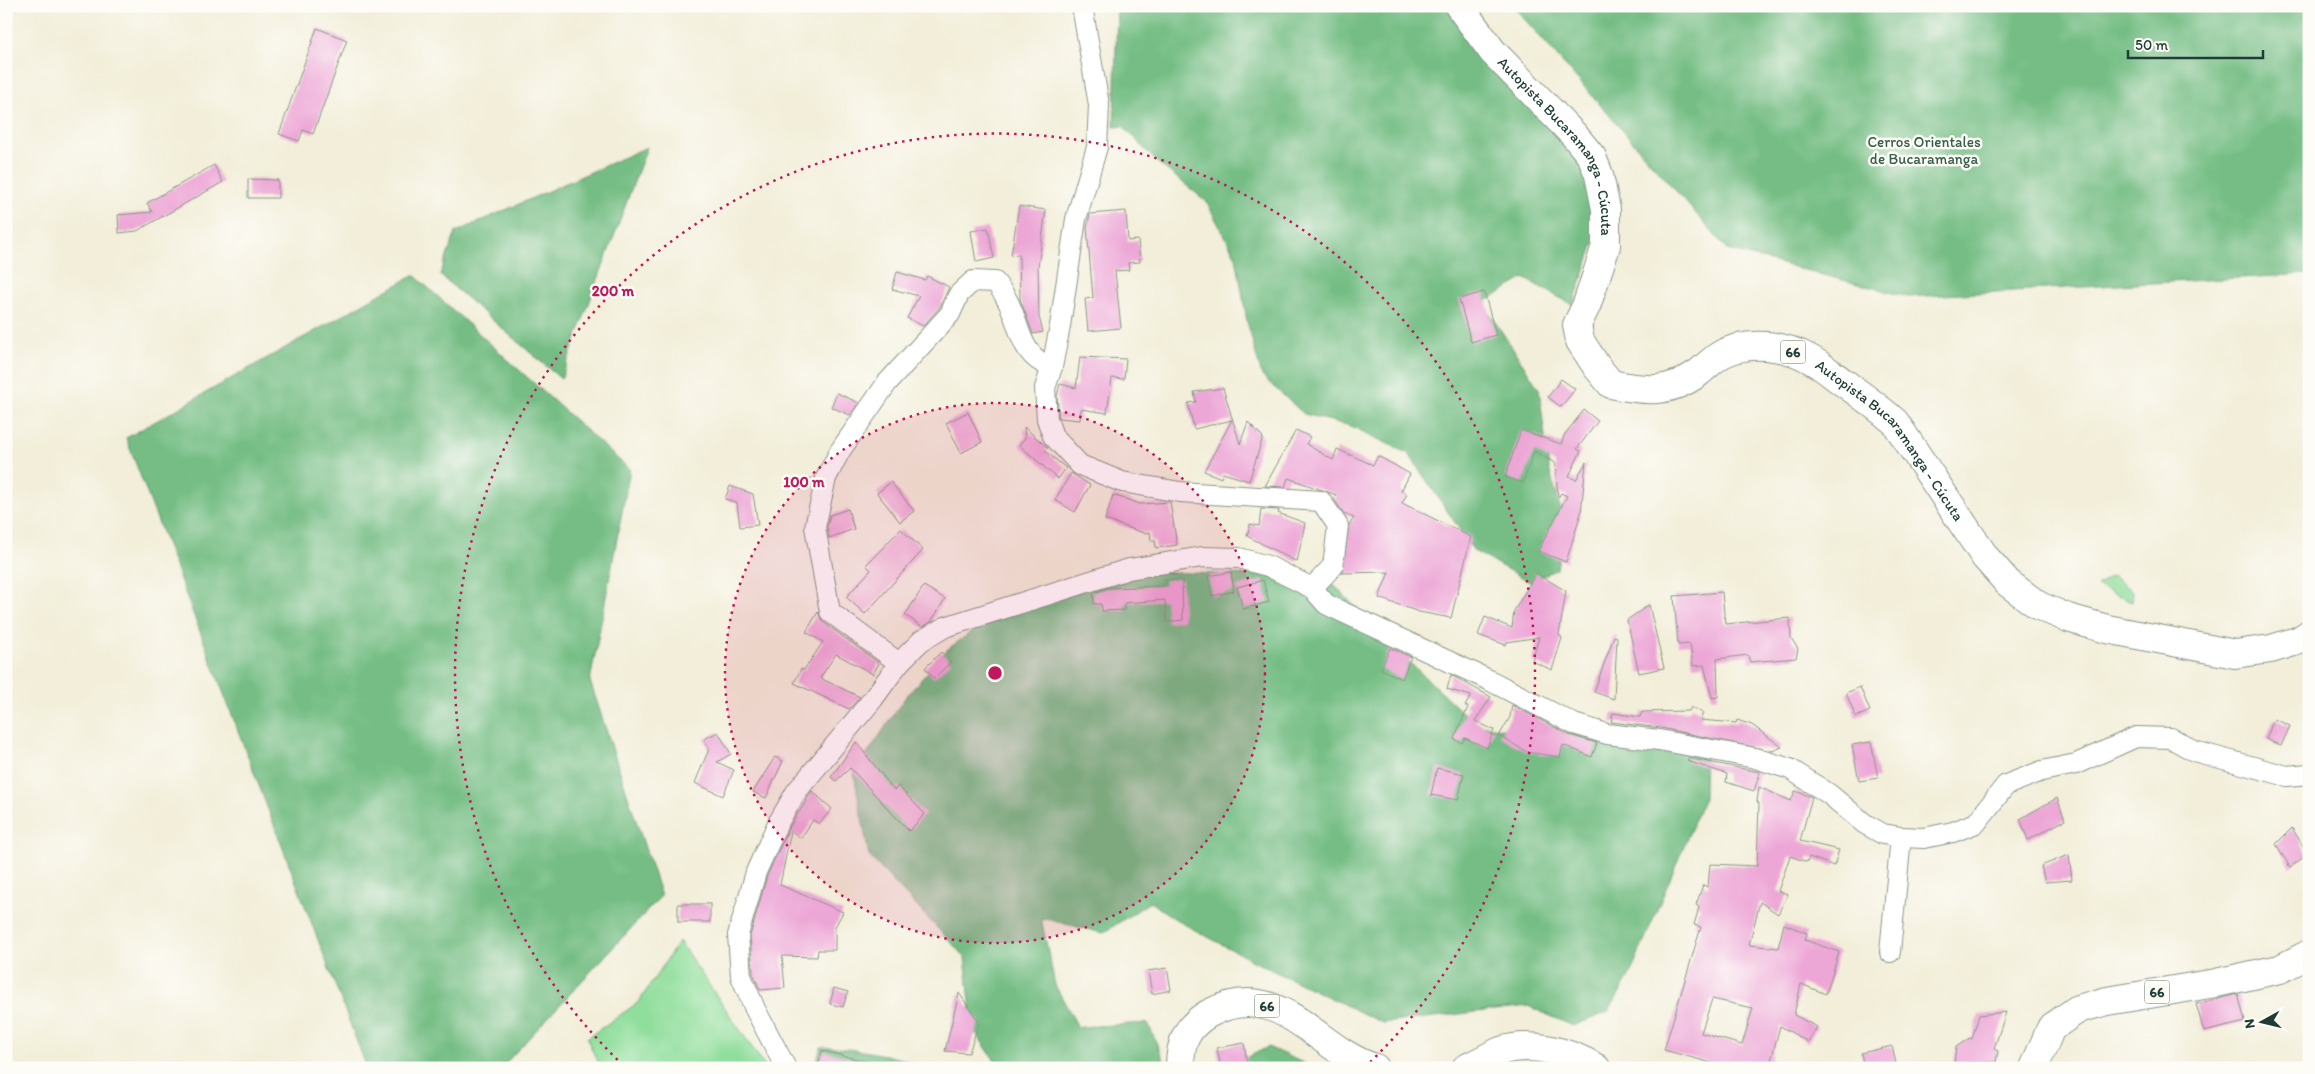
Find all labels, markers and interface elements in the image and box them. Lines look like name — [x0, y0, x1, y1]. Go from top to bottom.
scale bar — [2128, 28, 2262, 60]
text: 50 m — [2135, 36, 2168, 54]
street label: Autopista Bucaramanga - Cúcuta — [1494, 53, 1615, 236]
park label: Cerros Orientales de Bucaramanga — [1867, 133, 1981, 168]
text: 200 m — [592, 282, 635, 300]
road number: 66 — [1780, 341, 1806, 364]
street label: Autopista Bucaramanga - Cúcuta — [1812, 356, 1968, 525]
text: 100 m — [783, 473, 825, 491]
centre of rings — [986, 664, 1004, 682]
road number: 66 — [2144, 980, 2170, 1004]
road number: 66 — [1254, 994, 1280, 1018]
north arrow — [2238, 996, 2288, 1046]
text: N — [2241, 1018, 2259, 1030]

